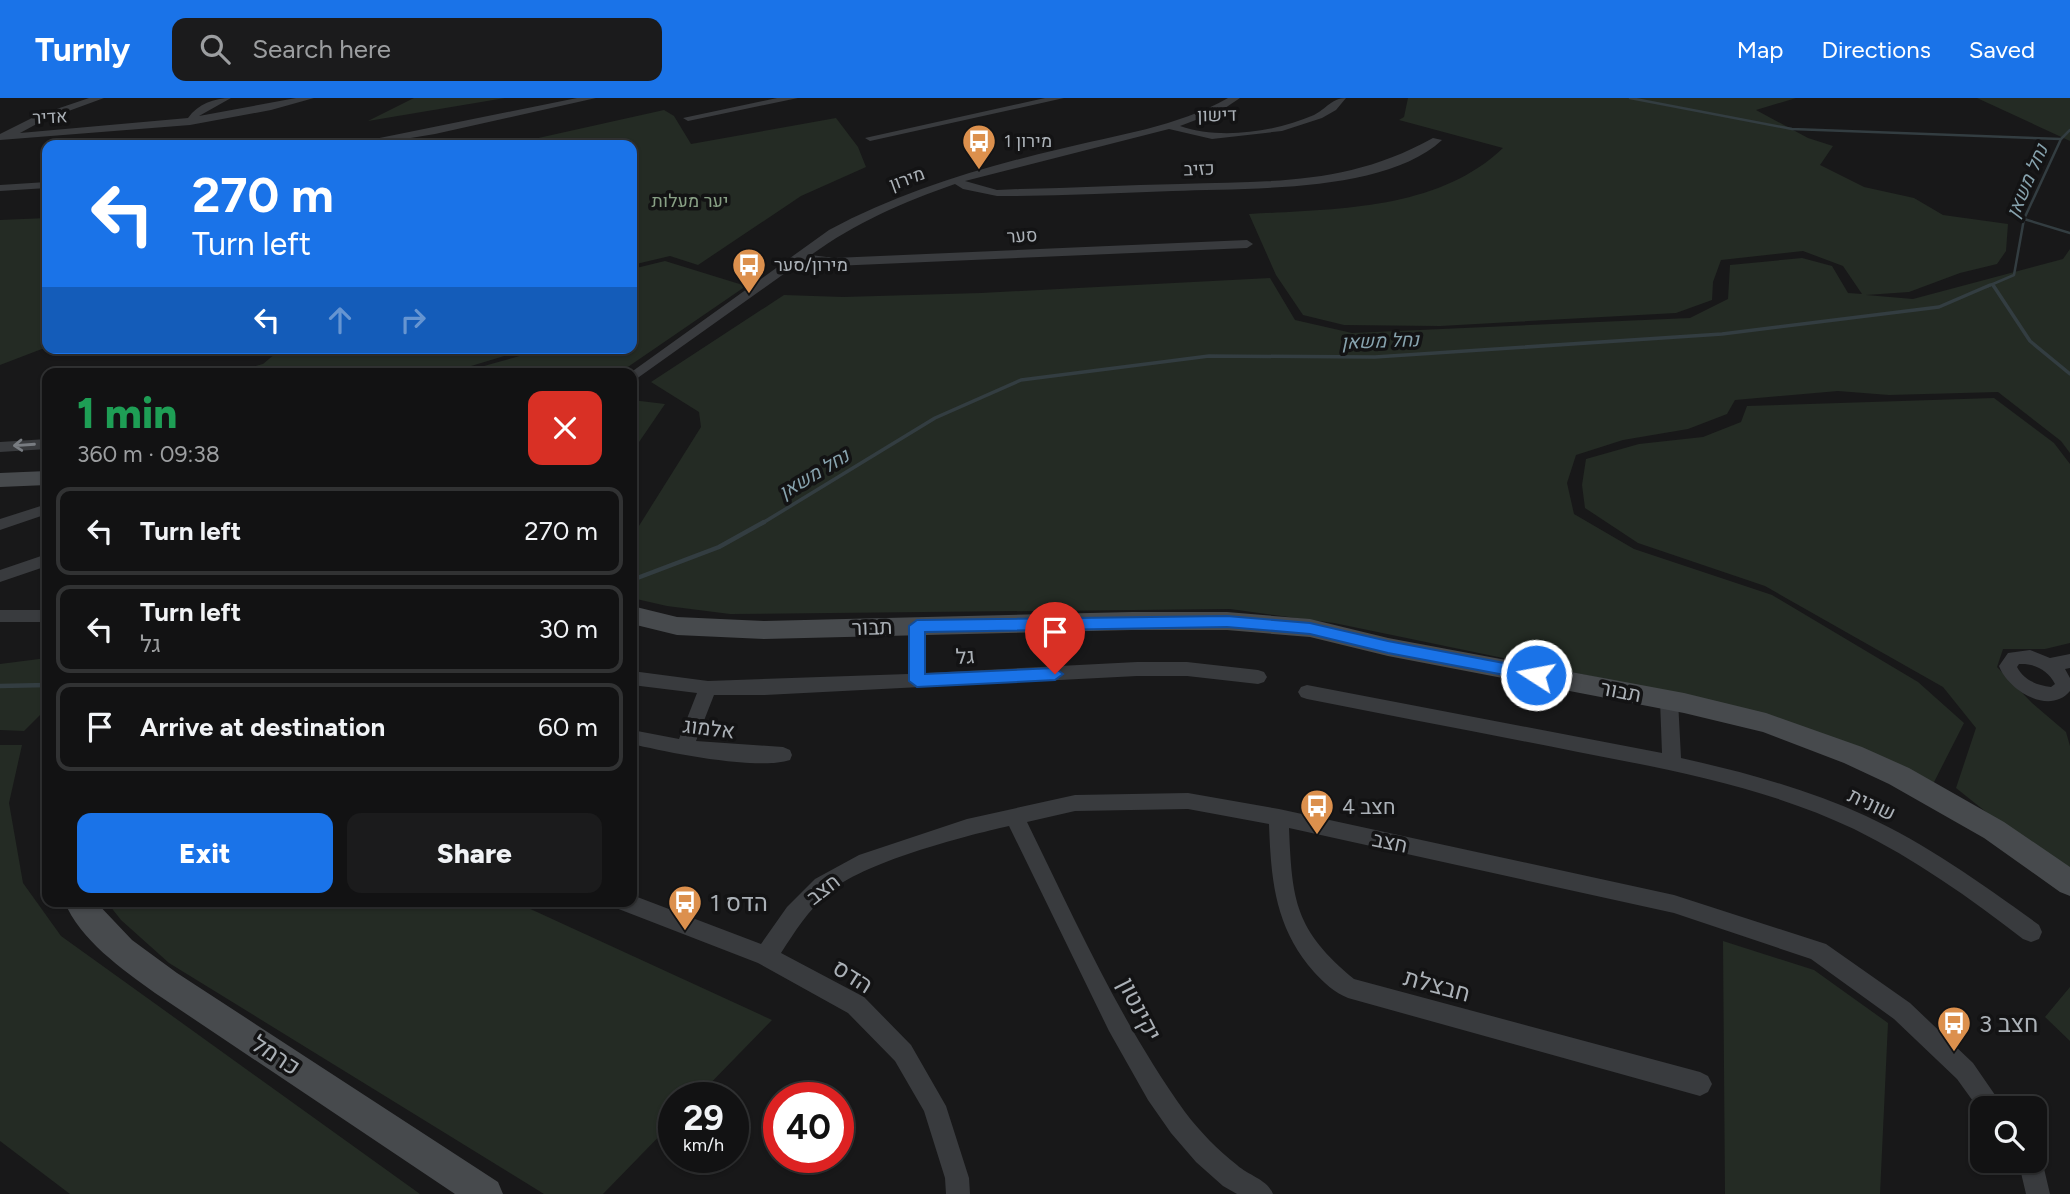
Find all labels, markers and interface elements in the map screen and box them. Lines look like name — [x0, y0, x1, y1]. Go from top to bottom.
search box — [172, 18, 662, 81]
text: Turnly — [35, 30, 130, 69]
icon: search — [196, 30, 234, 68]
text: Search here — [252, 33, 391, 65]
text: Map — [1737, 35, 1783, 64]
text: Directions — [1821, 35, 1931, 64]
text: Saved — [1969, 35, 2035, 64]
street label: דישון — [1197, 104, 1237, 126]
street label: אדיר — [32, 105, 68, 129]
bus stop icon: מירון 1 — [960, 122, 998, 171]
place label: מירון 1 — [1004, 130, 1052, 152]
water label: נחל משאן — [2001, 140, 2053, 221]
street label: כזיב — [1183, 157, 1215, 181]
street label: מירון — [886, 162, 928, 196]
text: 270 m — [192, 165, 334, 224]
icon: left — [77, 168, 168, 259]
park label: יער מעלות — [652, 190, 728, 212]
street label: סער — [1006, 224, 1038, 248]
text: Turn left — [192, 225, 311, 263]
bus stop icon: מירון/סער — [730, 246, 768, 295]
place label: מירון/סער — [774, 254, 848, 276]
icon: left — [248, 301, 286, 339]
icon: ahead — [321, 301, 359, 339]
icon: right — [394, 301, 432, 339]
water label: נחל משאן — [1341, 328, 1420, 354]
text: 1 min — [77, 388, 177, 439]
button: close — [528, 391, 602, 465]
one-way arrow — [13, 439, 35, 452]
text: 360 m · 09:38 — [77, 440, 220, 468]
water label: נחל משאן — [775, 444, 854, 504]
icon: left — [81, 512, 119, 550]
text: Turn left — [140, 515, 241, 547]
text: 270 m — [524, 515, 598, 547]
text: Turn left — [140, 596, 241, 628]
pin — [1025, 602, 1085, 674]
icon: left — [81, 610, 119, 648]
text: 30 m — [539, 613, 598, 645]
icon: arrive — [1036, 613, 1074, 651]
street label: תבור — [851, 614, 893, 640]
text: גל — [140, 630, 161, 658]
position arrow — [1499, 638, 1573, 712]
street label: גל — [955, 643, 975, 669]
street label: תבור — [1599, 675, 1643, 707]
icon: arrive — [81, 708, 119, 746]
text: Arrive at destination — [140, 711, 385, 743]
text: 60 m — [538, 711, 598, 743]
street label: אלמוג — [682, 712, 736, 744]
street label: שונית — [1844, 782, 1900, 826]
bus stop icon: חצב 4 — [1298, 787, 1336, 836]
place label: חצב 4 — [1342, 794, 1396, 819]
button: Exit — [77, 813, 333, 893]
button: Share — [347, 813, 602, 893]
street label: חצב — [1370, 826, 1410, 858]
street label: חצב — [801, 868, 845, 910]
bus stop icon: הדס 1 — [666, 883, 704, 932]
place label: הדס 1 — [710, 888, 768, 917]
street label: הדס — [828, 953, 878, 999]
street label: חבצלת — [1401, 962, 1473, 1008]
street label: יקינטון — [1112, 973, 1168, 1045]
bus stop icon: חצב 3 — [1935, 1004, 1973, 1053]
place label: חצב 3 — [1979, 1009, 2038, 1038]
street label: כרמל — [246, 1029, 306, 1081]
speed limit sign: 40 — [763, 1082, 854, 1173]
map controls — [1970, 1096, 2047, 1173]
button: search — [1970, 1096, 2047, 1173]
text: 29 — [683, 1097, 724, 1139]
text: km/h — [683, 1134, 724, 1156]

